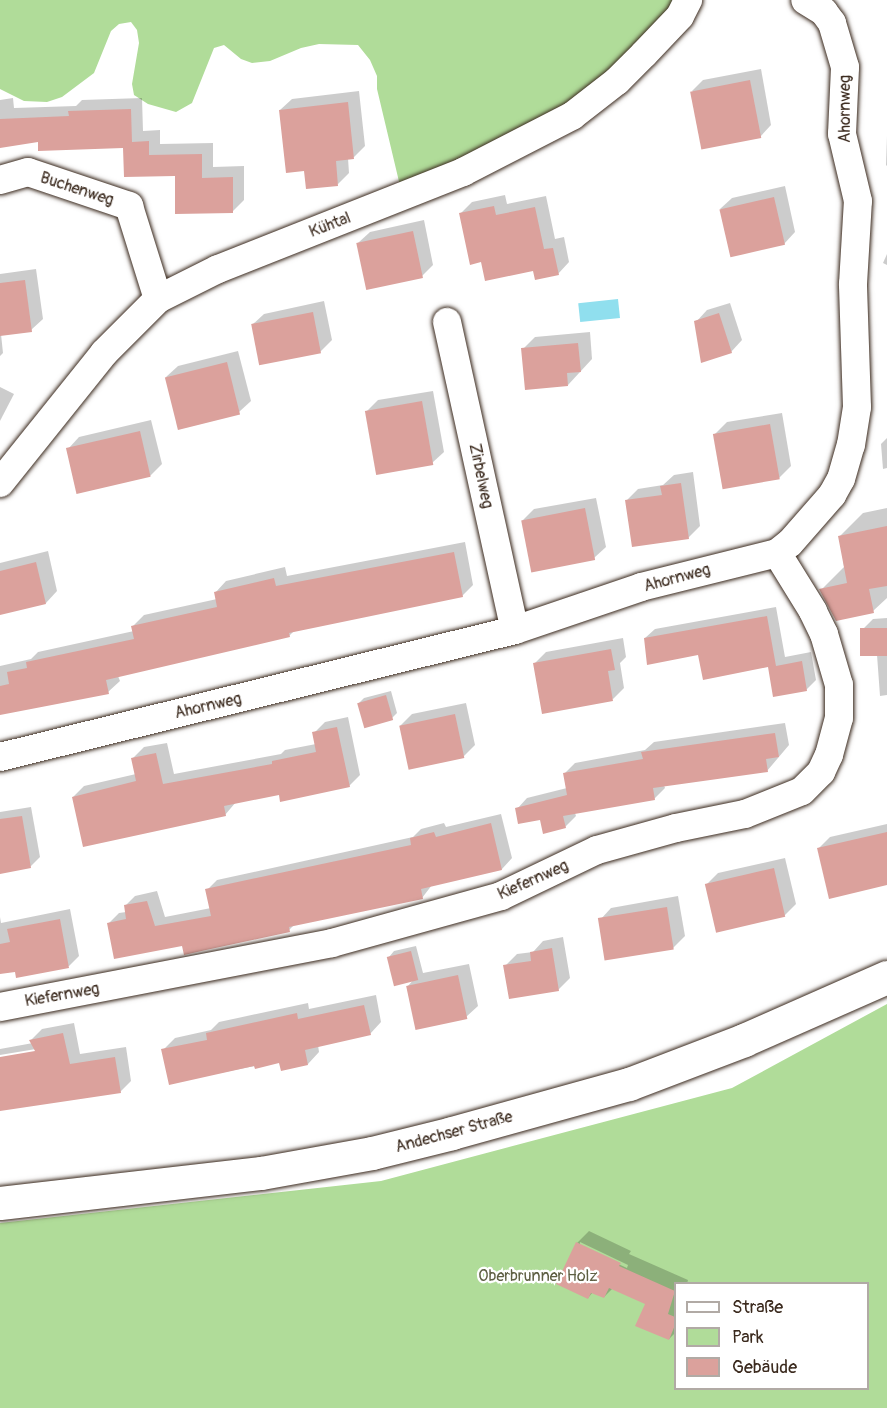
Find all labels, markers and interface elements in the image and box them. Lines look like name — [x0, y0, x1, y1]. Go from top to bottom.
street label: Ahornweg — [835, 75, 855, 143]
street label: Buchenweg — [38, 168, 116, 210]
street label: Kühtal — [306, 208, 354, 242]
street label: Zirbelweg — [465, 442, 497, 510]
street label: Ahornweg — [642, 560, 712, 596]
street label: Ahornweg — [173, 689, 243, 723]
street label: Kiefernweg — [495, 856, 571, 904]
street label: Kiefernweg — [23, 979, 101, 1011]
street label: Andechser Straße — [393, 1107, 515, 1157]
park label: Oberbrunner Holz — [478, 1266, 598, 1286]
legend — [674, 1282, 869, 1390]
text: Straße — [732, 1296, 783, 1319]
text: Park — [732, 1326, 764, 1349]
text: Gebäude — [732, 1356, 797, 1379]

